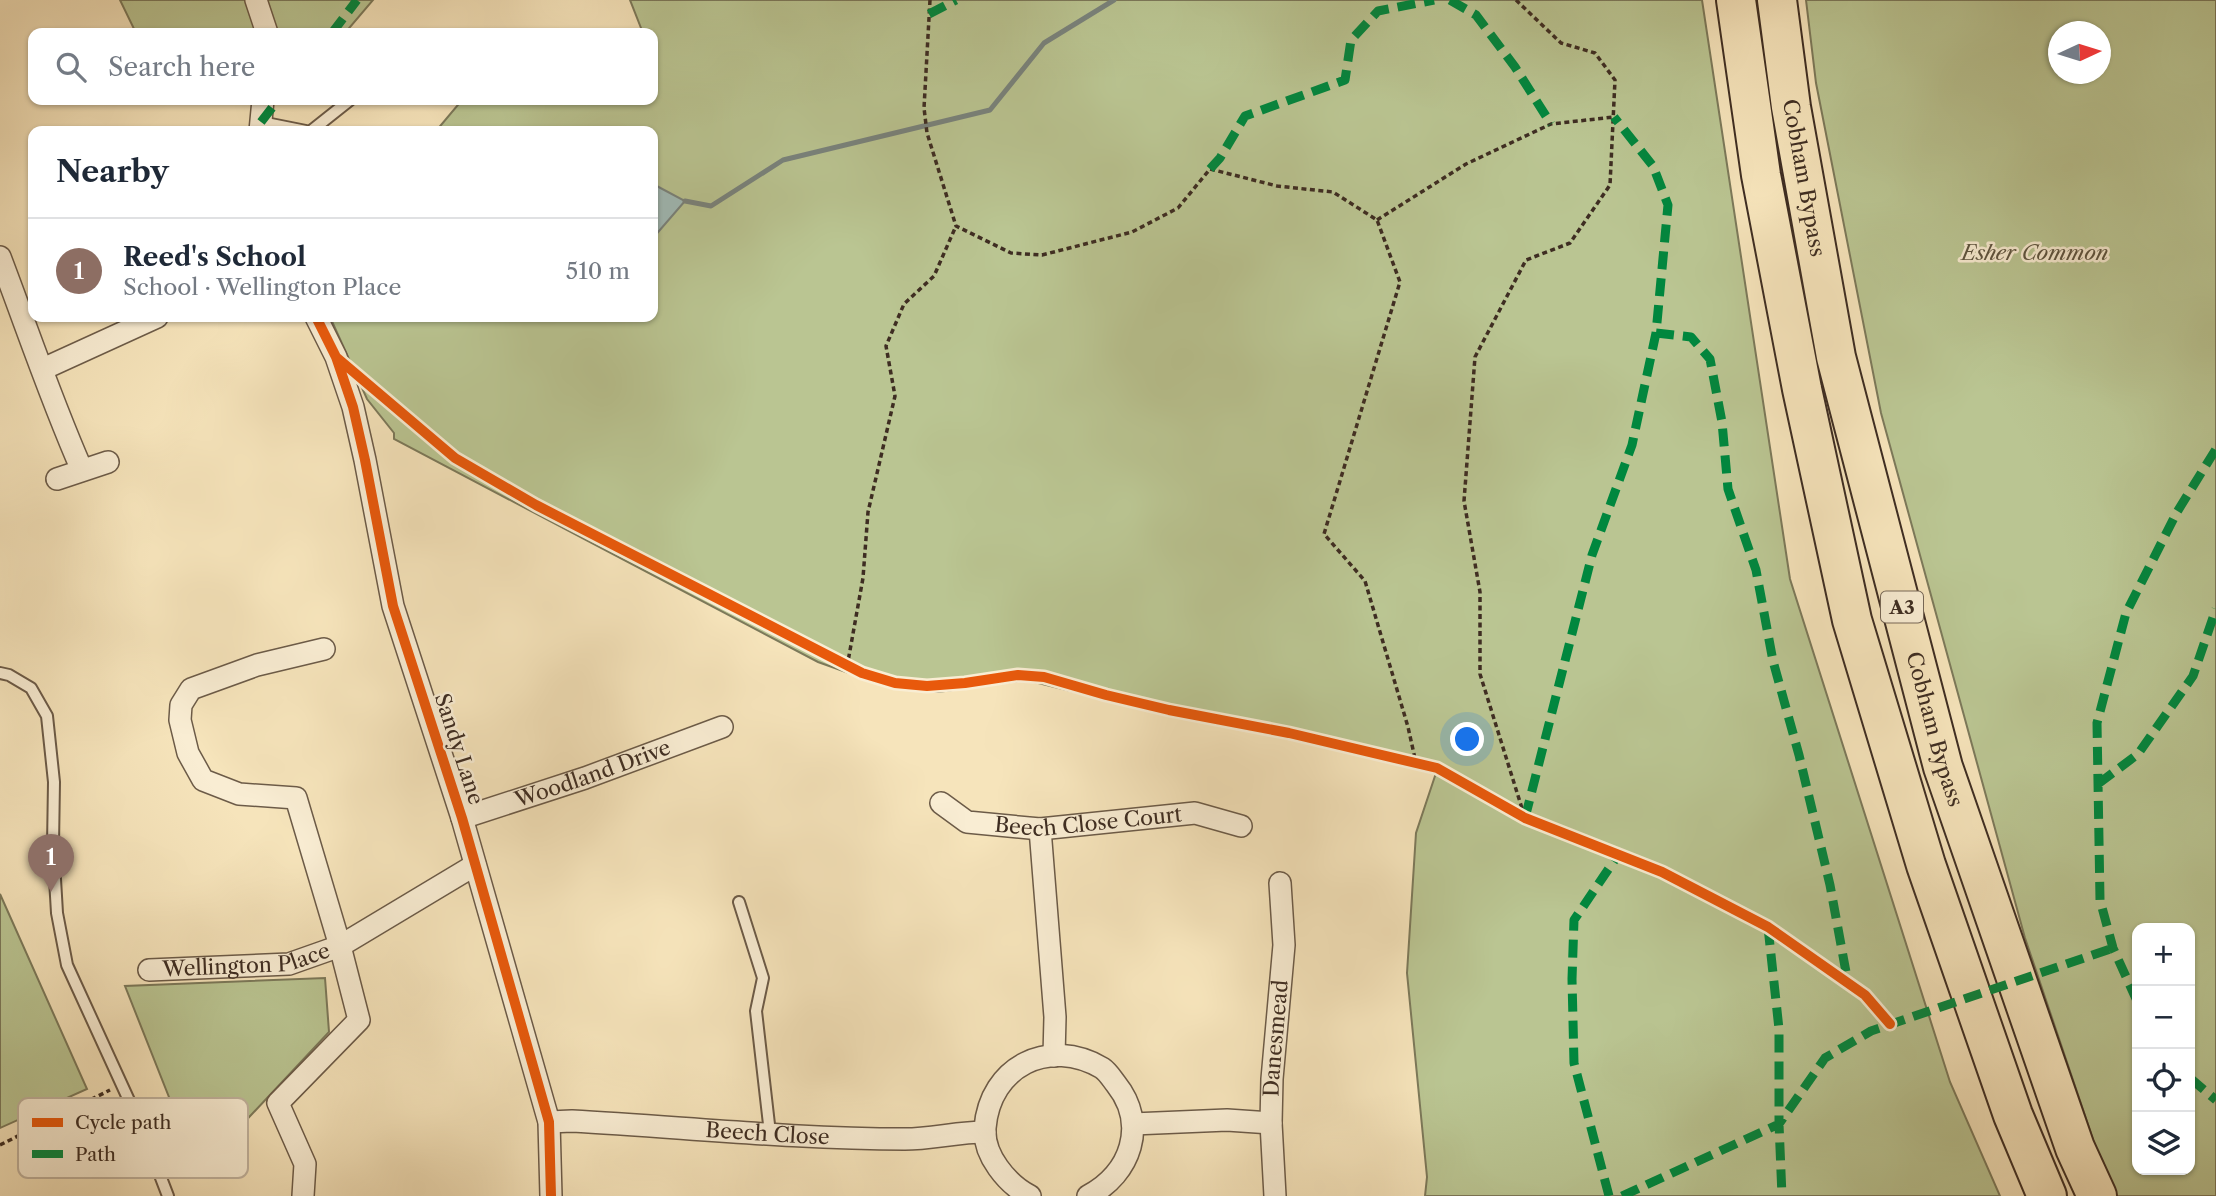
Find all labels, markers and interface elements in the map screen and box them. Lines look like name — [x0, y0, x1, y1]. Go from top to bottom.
north arrow — [2048, 21, 2111, 84]
search box — [28, 28, 658, 105]
icon: search — [52, 48, 90, 86]
text: Search here — [108, 51, 255, 83]
street label: Cobham Bypass — [1778, 97, 1831, 259]
text: Nearby — [56, 153, 169, 190]
park label: Esher Common — [1960, 240, 2108, 265]
text: Reed's School — [123, 241, 306, 273]
text: 1 — [74, 257, 84, 285]
text: 510 m — [566, 257, 630, 285]
text: School · Wellington Place — [123, 273, 401, 301]
road number: A3 — [1881, 592, 1923, 622]
street label: Cobham Bypass — [1901, 649, 1969, 810]
street label: Sandy Lane — [430, 690, 489, 808]
your location — [1450, 722, 1484, 756]
street label: Woodland Drive — [511, 734, 674, 812]
street label: Beech Close Court — [993, 801, 1184, 841]
pin: 1 — [28, 834, 74, 892]
map controls — [2132, 923, 2195, 1175]
button: + — [2132, 923, 2195, 986]
street label: Wellington Place — [161, 938, 333, 981]
street label: Danesmead — [1259, 978, 1293, 1097]
button: − — [2132, 986, 2195, 1049]
button: locate — [2132, 1049, 2195, 1112]
legend — [18, 1098, 248, 1178]
text: Cycle path — [75, 1111, 171, 1134]
button: layers — [2132, 1112, 2195, 1175]
street label: Beech Close — [705, 1117, 830, 1149]
text: Path — [75, 1143, 116, 1166]

